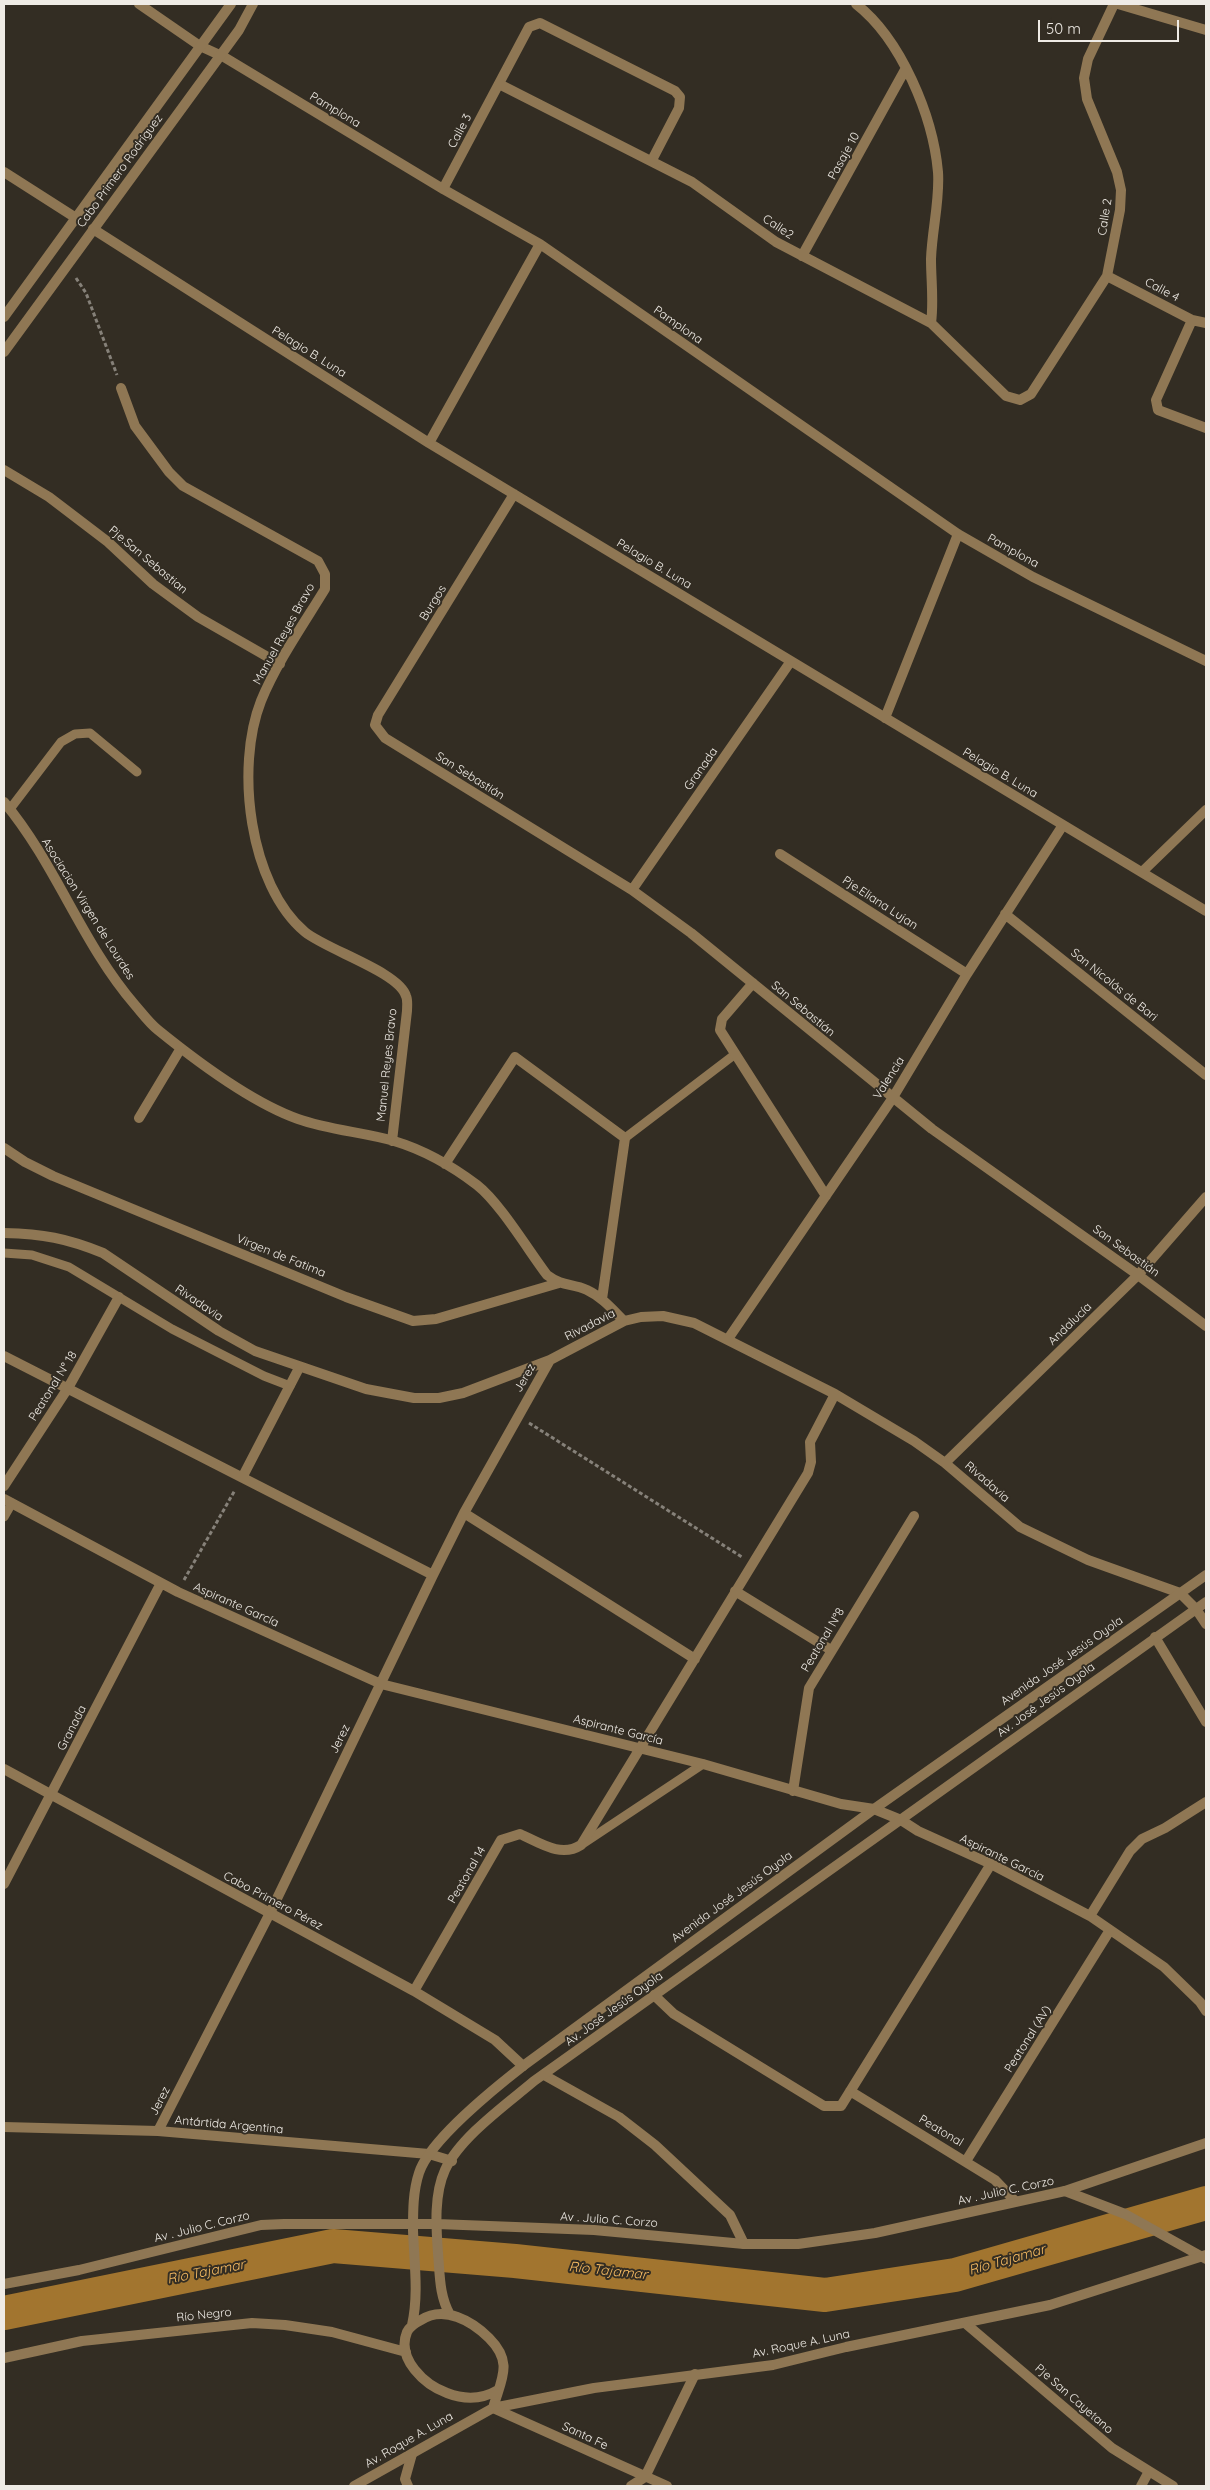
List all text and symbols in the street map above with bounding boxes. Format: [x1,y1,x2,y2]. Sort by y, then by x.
scale bar [1040,10,1181,42]
text: 50 m [1046,19,1081,38]
street label: Pamplona [307,89,363,131]
street label: Calle 3 [445,111,475,151]
street label: Cabo Primero Rodríguez [74,112,166,230]
street label: Pasaje 10 [825,130,863,182]
street label: Calle 2 [1095,197,1115,237]
street label: Calle2 [760,212,796,242]
street label: Calle 4 [1142,275,1182,305]
street label: Pamplona [651,303,705,347]
street label: Pelagio B. Luna [269,323,349,381]
street label: Pje.San Sebastian [106,523,190,597]
street label: Pamplona [985,531,1041,571]
street label: Pelagio B. Luna [614,536,694,592]
street label: Manuel Reyes Bravo [250,581,318,687]
street label: Burgos [417,583,449,623]
street label: Granada [681,745,721,793]
street label: Pelagio B. Luna [960,745,1040,801]
street label: San Sebastián [433,749,507,803]
street label: Asociacion Virgen de Lourdes [38,836,138,982]
street label: Pje.Eliana Lujan [840,873,920,933]
street label: San Nicolás de Bari [1068,946,1160,1024]
street label: San Sebastián [768,978,838,1040]
street label: Manuel Reyes Bravo [374,1008,400,1122]
street label: Valencia [870,1054,908,1102]
street label: San Sebastián [1090,1222,1162,1280]
street label: Virgen de Fatima [234,1231,328,1281]
street label: Rivadavia [172,1282,226,1324]
street label: Andalucía [1045,1300,1095,1348]
street label: Rivadavia [562,1306,618,1344]
street label: Peatonal N° 18 [26,1348,80,1424]
street label: Jerez [511,1361,539,1395]
street label: Rivadavia [962,1459,1012,1505]
street label: Aspirante García [191,1580,281,1630]
street label: Peatonal N°8 [798,1606,848,1674]
street label: Avenida José Jesús Oyola [998,1613,1126,1709]
street label: Av. José Jesús Oyola [994,1660,1098,1740]
street label: Granada [54,1703,90,1753]
street label: Aspirante García [572,1712,664,1748]
street label: Jerez [327,1722,353,1756]
street label: Aspirante García [957,1831,1047,1885]
street label: Peatonal 14 [445,1844,489,1906]
street label: Avenida José Jesús Oyola [669,1848,795,1946]
street label: Cabo Primero Pérez [221,1869,325,1933]
street label: Av. José Jesús Oyola [562,1969,666,2049]
street label: Peatonal (AV) [1002,2003,1054,2075]
street label: Jerez [147,2084,173,2118]
street label: Peatonal [916,2112,966,2150]
street label: Antártida Argentina [174,2113,284,2137]
street label: Av . Julio C. Corzo [957,2174,1055,2208]
street label: Av . Julio C. Corzo [153,2208,251,2246]
street label: Av . Julio C. Corzo [560,2209,658,2231]
water label: Río Tajamar [967,2241,1047,2279]
water label: Río Tajamar [166,2256,246,2288]
water label: Río Tajamar [568,2259,648,2283]
street label: Río Negro [176,2305,232,2325]
street label: Av. Roque A. Luna [751,2327,851,2361]
street label: Pje San Cayetano [1032,2361,1116,2437]
street label: Av. Roque A. Luna [362,2409,456,2471]
street label: Santa Fe [560,2419,610,2453]

